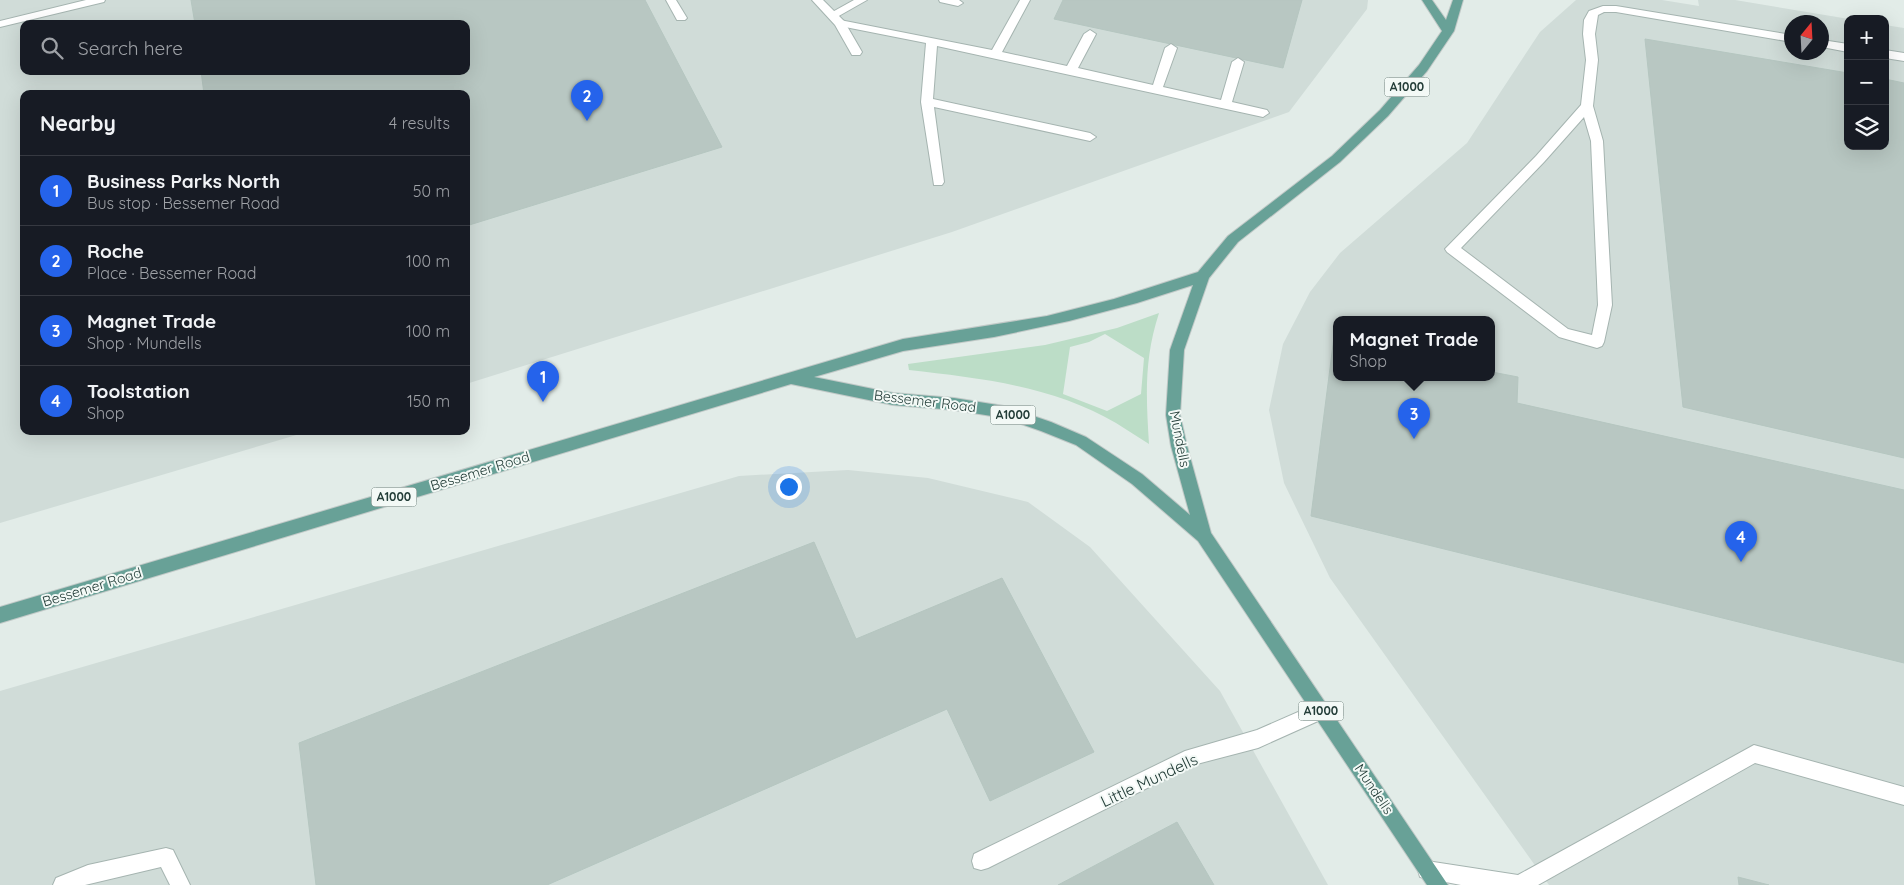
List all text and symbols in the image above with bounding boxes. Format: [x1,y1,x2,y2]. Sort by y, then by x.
north arrow [1784,15,1829,60]
map controls [1844,15,1889,150]
button: + [1844,15,1889,60]
search box [20,20,470,75]
icon: search [38,34,66,62]
text: Search here [78,36,183,60]
button: − [1844,60,1889,105]
road number: A1000 [1384,77,1430,96]
pin: 2 [571,80,603,121]
button: layers [1844,105,1889,150]
text: Nearby [40,110,116,136]
text: 4 results [389,113,450,133]
text: Business Parks North [87,169,280,193]
text: 1 [53,181,59,201]
text: 50 m [413,181,450,201]
text: Bus stop · Bessemer Road [87,193,280,213]
text: Roche [87,239,144,263]
text: 2 [51,251,61,271]
text: 100 m [406,251,450,271]
text: Place · Bessemer Road [87,263,256,283]
text: Magnet Trade [87,309,216,333]
popup [1333,316,1495,381]
text: 3 [52,321,60,341]
text: 100 m [406,321,450,341]
text: Magnet Trade [1349,327,1479,351]
text: Shop · Mundells [87,333,201,353]
text: Shop [1349,351,1387,371]
pin: 1 [527,361,559,402]
text: Toolstation [87,379,190,403]
street label: Bessemer Road [873,386,977,416]
text: 4 [51,391,61,411]
text: 150 m [407,391,450,411]
pin: 3 [1398,398,1430,439]
text: Shop [87,403,124,423]
road number: A1000 [990,406,1036,424]
street label: Mundells [1166,409,1194,469]
street label: Bessemer Road [428,447,532,495]
your location [776,474,802,500]
road number: A1000 [372,488,416,507]
pin: 4 [1725,521,1757,562]
street label: Bessemer Road [40,563,144,611]
road number: A1000 [1298,701,1344,720]
street label: Little Mundells [1097,749,1201,811]
street label: Mundells [1351,760,1397,818]

